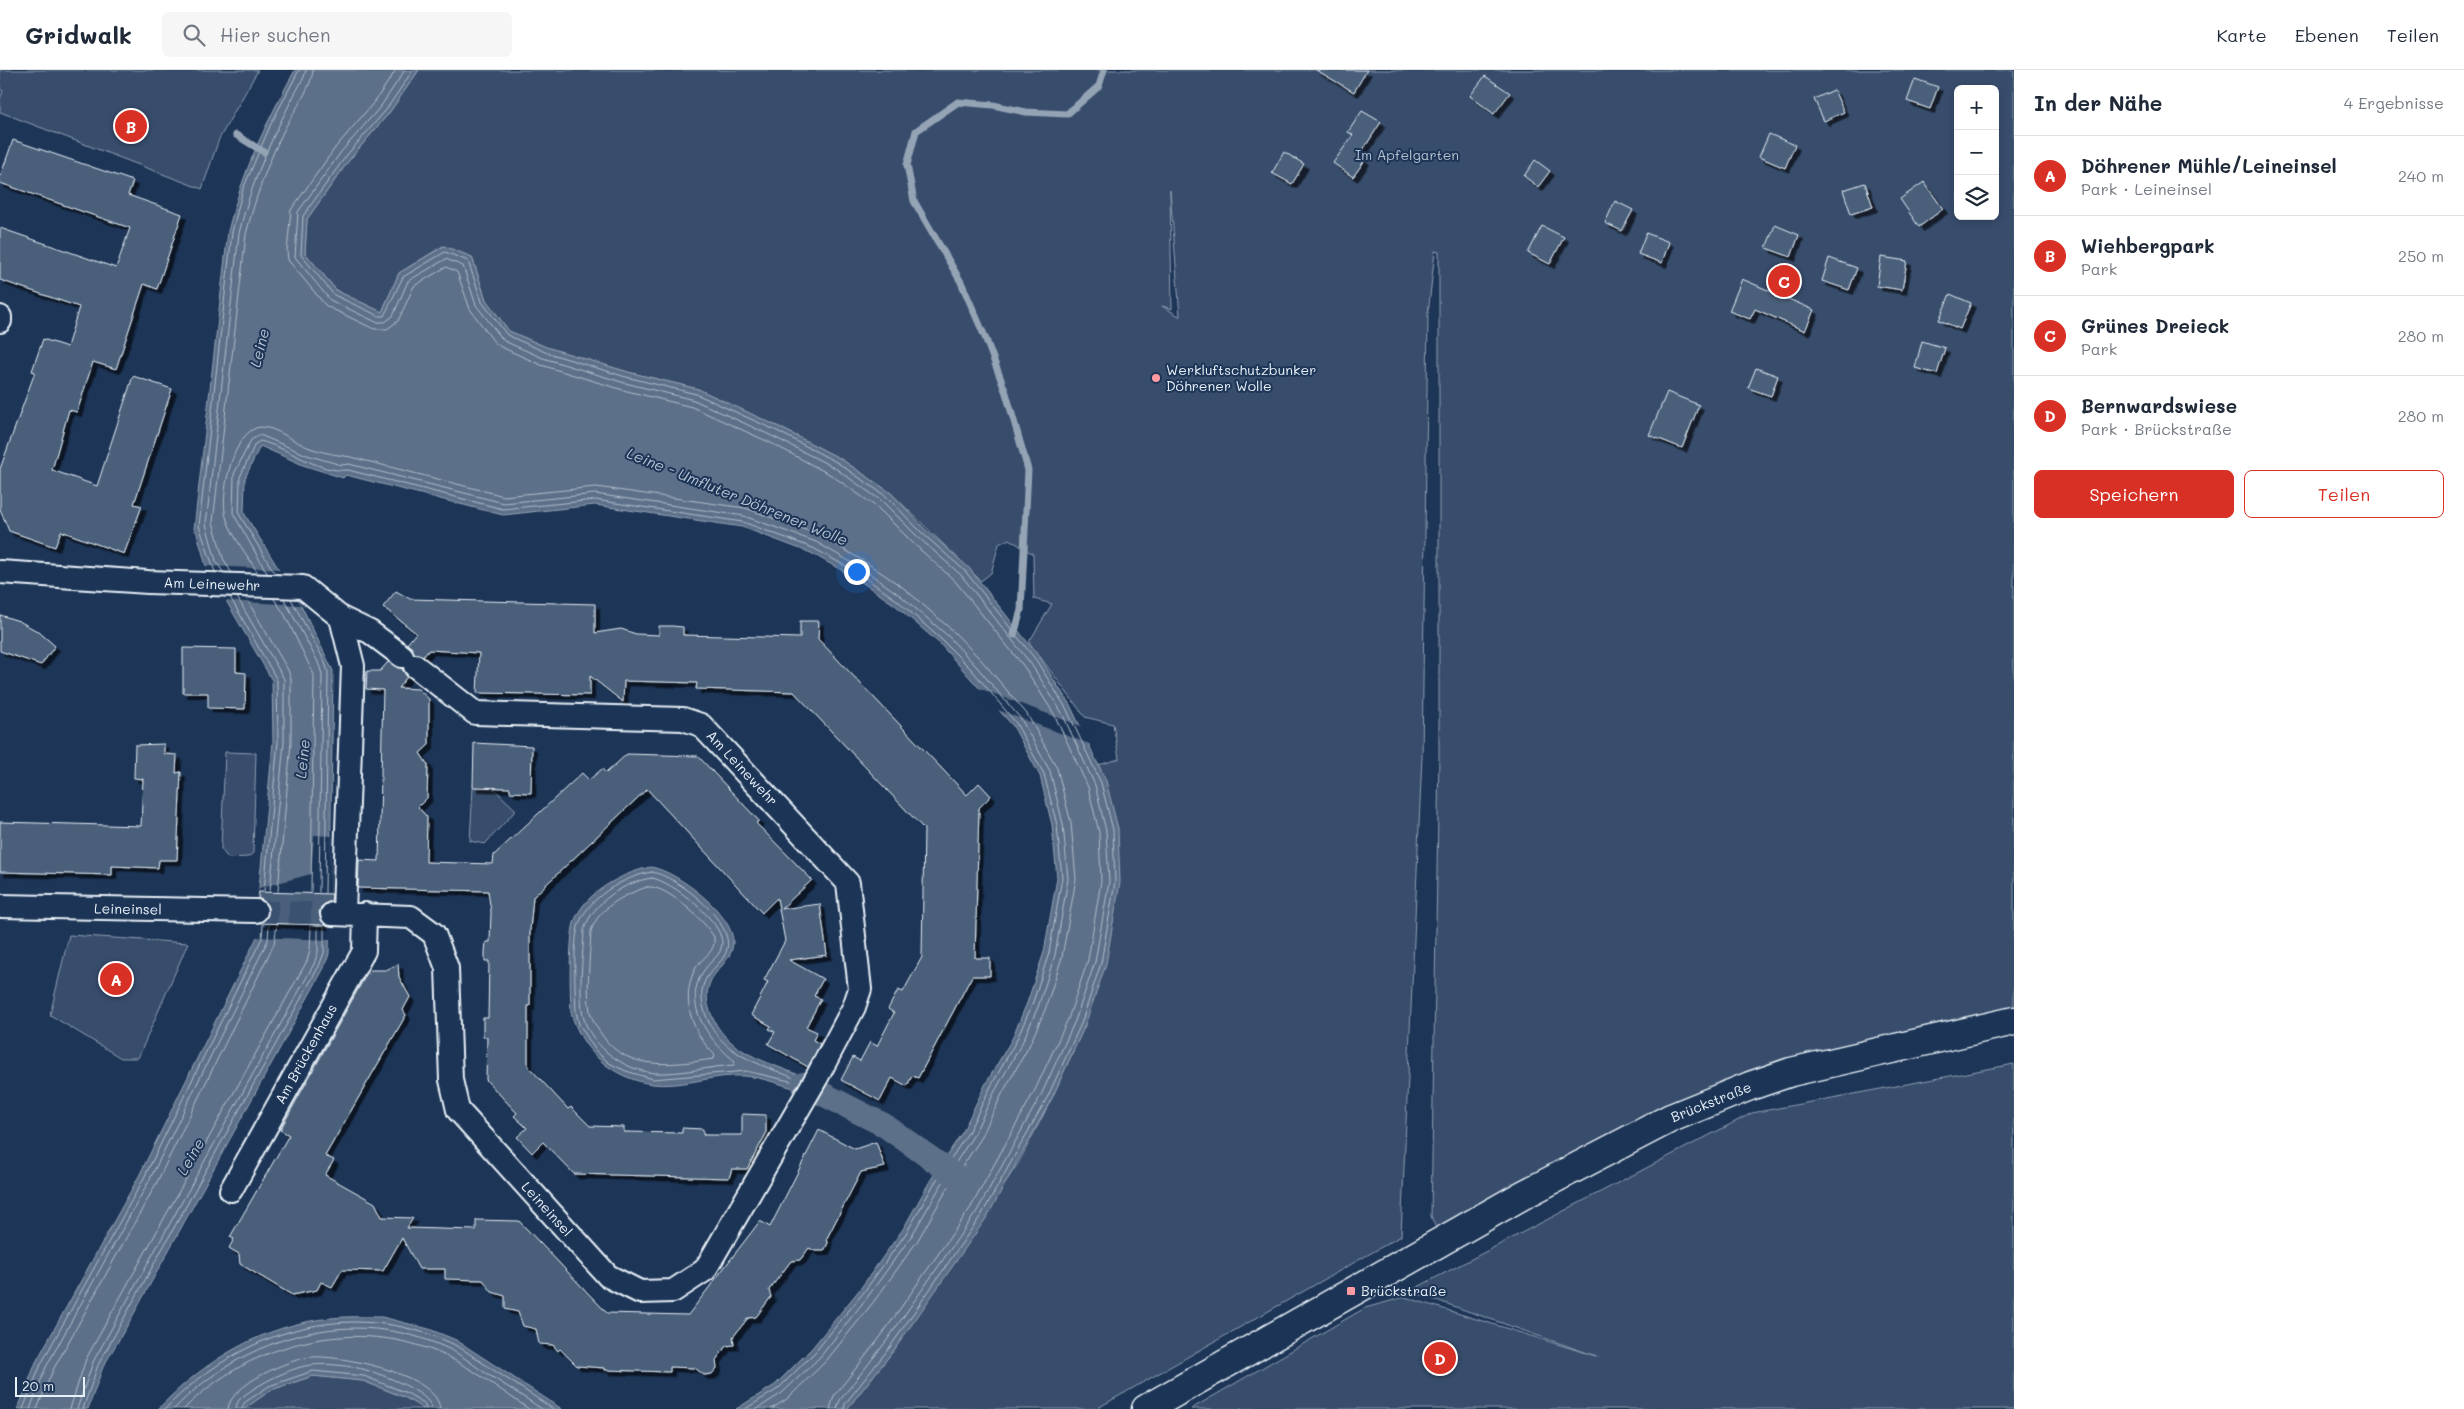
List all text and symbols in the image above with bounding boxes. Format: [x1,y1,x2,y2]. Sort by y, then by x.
search box [162,12,512,57]
text: Gridwalk [25,19,132,50]
icon: search [180,21,208,49]
text: Hier suchen [220,22,330,47]
text: Karte [2216,23,2267,47]
text: Ebenen [2295,23,2359,47]
text: Teilen [2387,23,2439,47]
map controls [1954,85,1999,220]
button: + [1954,85,1999,130]
text: In der Nähe [2034,89,2162,116]
text: 4 Ergebnisse [2344,92,2444,113]
pin: B [115,107,147,145]
button: − [1954,130,1999,175]
park label: Im Apfelgarten [1355,145,1459,164]
text: Döhrener Mühle/Leineinsel [2081,153,2337,178]
text: A [2044,165,2056,186]
text: 240 m [2398,165,2444,186]
button: layers [1954,175,1999,220]
text: Park · Leineinsel [2081,178,2212,199]
text: Wiehbergpark [2081,233,2214,258]
text: B [2045,245,2055,266]
text: 250 m [2398,245,2444,266]
text: Park [2081,258,2117,279]
pin: C [1768,262,1800,300]
text: Grünes Dreieck [2081,313,2229,338]
text: C [2044,325,2056,346]
text: 280 m [2398,325,2444,346]
water label: Leine [245,326,273,369]
text: Park [2081,338,2117,359]
place label: Werkluftschutzbunker Döhrener Wolle [1166,360,1316,395]
marker: Werkluftschutzbunker Döhrener Wolle [1150,372,1162,384]
text: Bernwardswiese [2081,393,2237,418]
text: D [2044,405,2056,426]
text: 280 m [2398,405,2444,426]
text: Park · Brückstraße [2081,418,2232,439]
water label: Leine - Umfluter Döhrener Wolle [624,442,851,550]
button: Speichern [2034,470,2234,518]
button: Teilen [2244,470,2444,518]
your location [844,559,870,585]
street label: Am Leinewehr [163,572,261,595]
street label: Am Leinewehr [703,726,782,809]
water label: Leine [290,738,314,780]
street label: Leineinsel [94,898,162,919]
pin: A [100,960,132,998]
street label: Am Brückenhaus [270,1000,341,1107]
street label: Brückstraße [1668,1077,1754,1126]
water label: Leine [172,1134,209,1179]
street label: Leineinsel [518,1177,577,1240]
place label: Brückstraße [1361,1281,1446,1300]
marker: Brückstraße [1345,1285,1357,1297]
pin: D [1424,1339,1456,1377]
scale bar [15,1374,85,1397]
text: 20 m [22,1376,54,1395]

